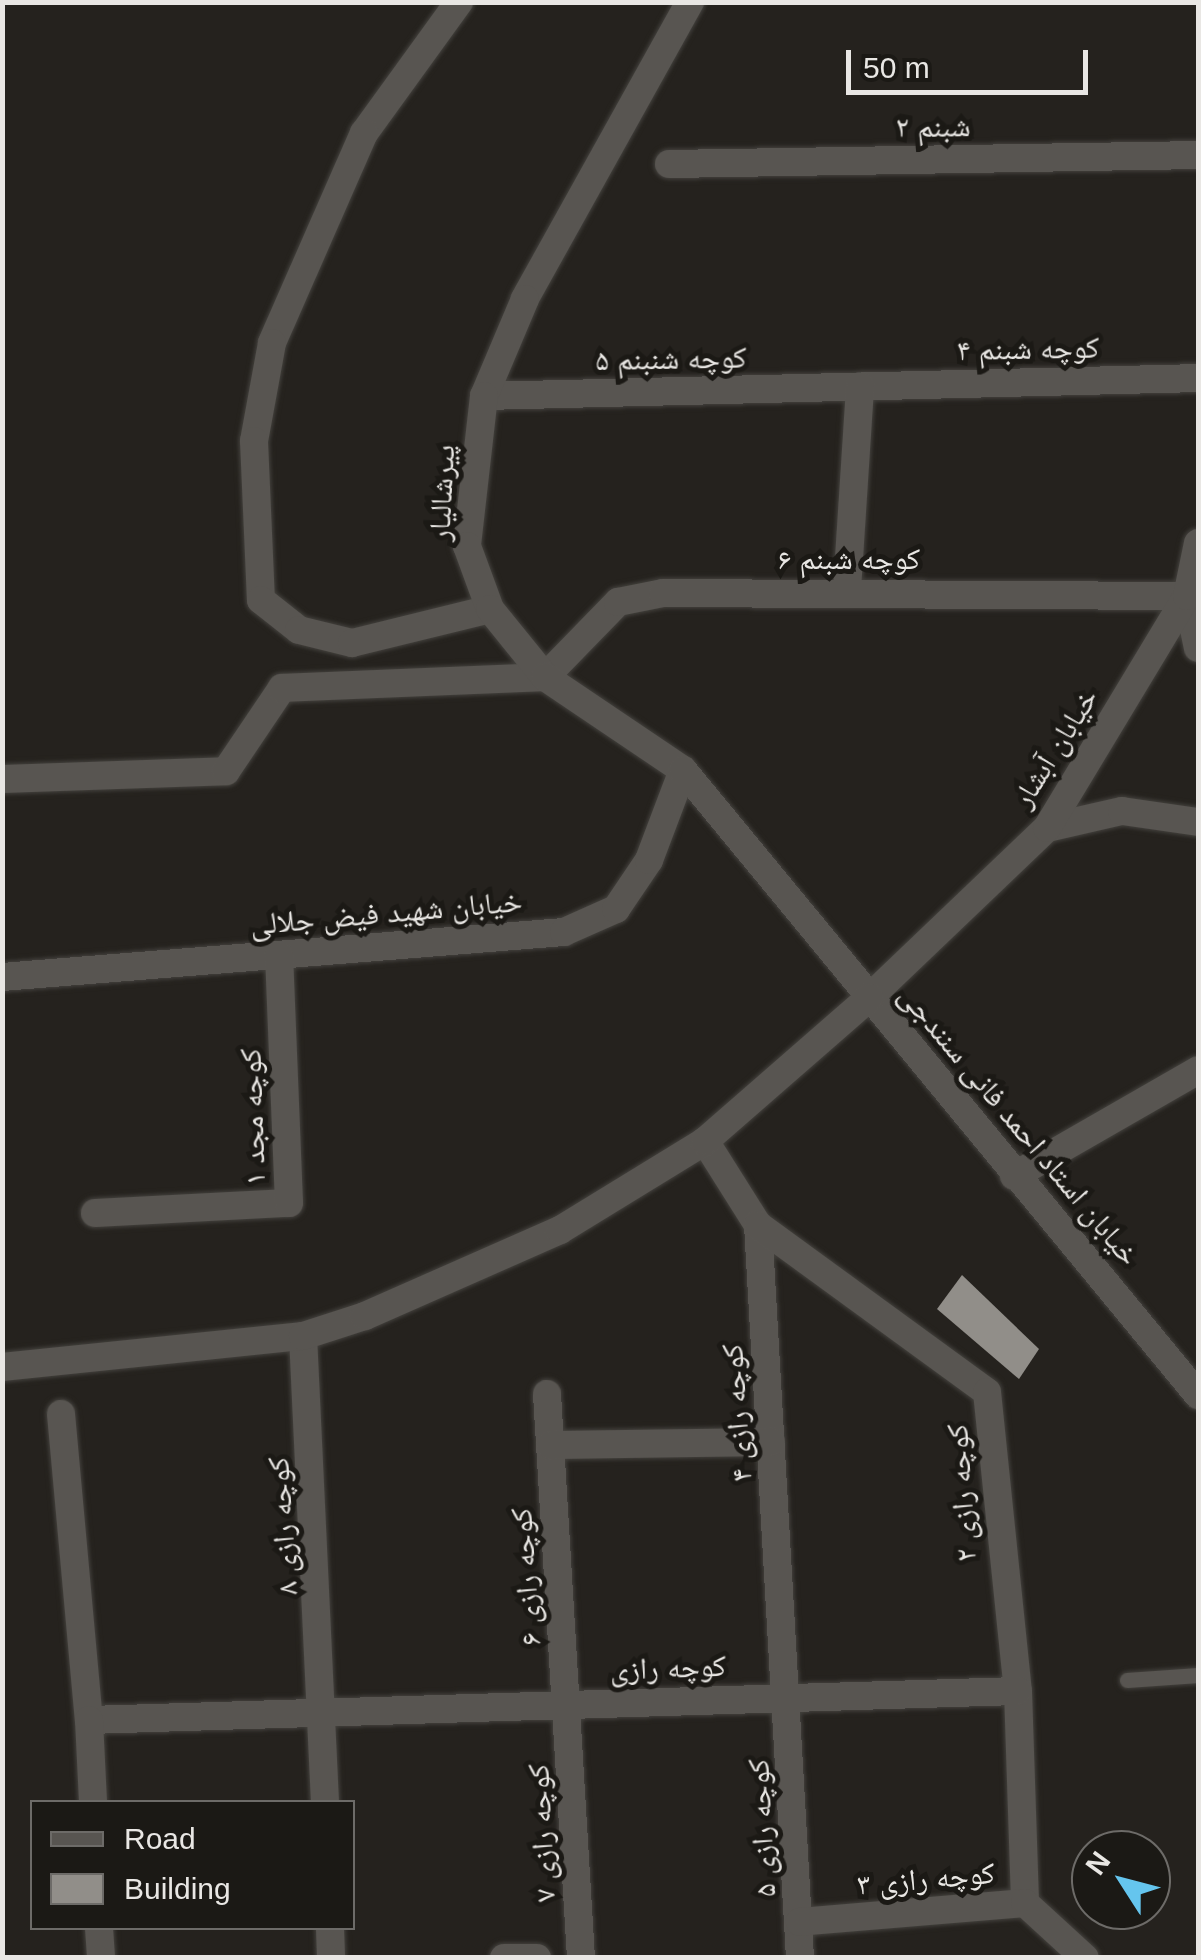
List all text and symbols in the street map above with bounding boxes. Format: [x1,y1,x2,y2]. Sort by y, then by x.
scale bar [851,30,1094,92]
text: 50 m [863,51,930,84]
street label: شبنم ۲ [895,108,971,146]
street label: کوچه شبنم ۴ [957,330,1099,368]
street label: کوچه شنبنم ۵ [595,340,747,378]
street label: پیرشالیار [421,444,463,542]
street label: کوچه شبنم ۶ [778,541,920,577]
street label: خیابان آبشار [1004,682,1106,814]
street label: خیابان شهید فیض جلالی [249,883,523,943]
street label: خیابان استاد احمد فانی سنندجی [891,977,1147,1273]
street label: کوچه مجد ۱ [233,1048,273,1186]
street label: کوچه رازی ۴ [714,1343,760,1483]
street label: کوچه رازی ۲ [939,1423,985,1563]
street label: کوچه رازی ۸ [260,1456,306,1596]
street label: کوچه رازی ۶ [503,1507,549,1647]
street label: کوچه رازی [609,1648,727,1688]
street label: کوچه رازی ۵ [740,1758,784,1898]
street label: کوچه رازی ۷ [520,1763,564,1903]
legend [30,1800,355,1930]
text: Road [124,1822,196,1855]
north arrow [1071,1830,1171,1930]
text: N [1079,1846,1116,1881]
street label: کوچه رازی ۳ [856,1855,996,1903]
text: Building [124,1872,231,1905]

